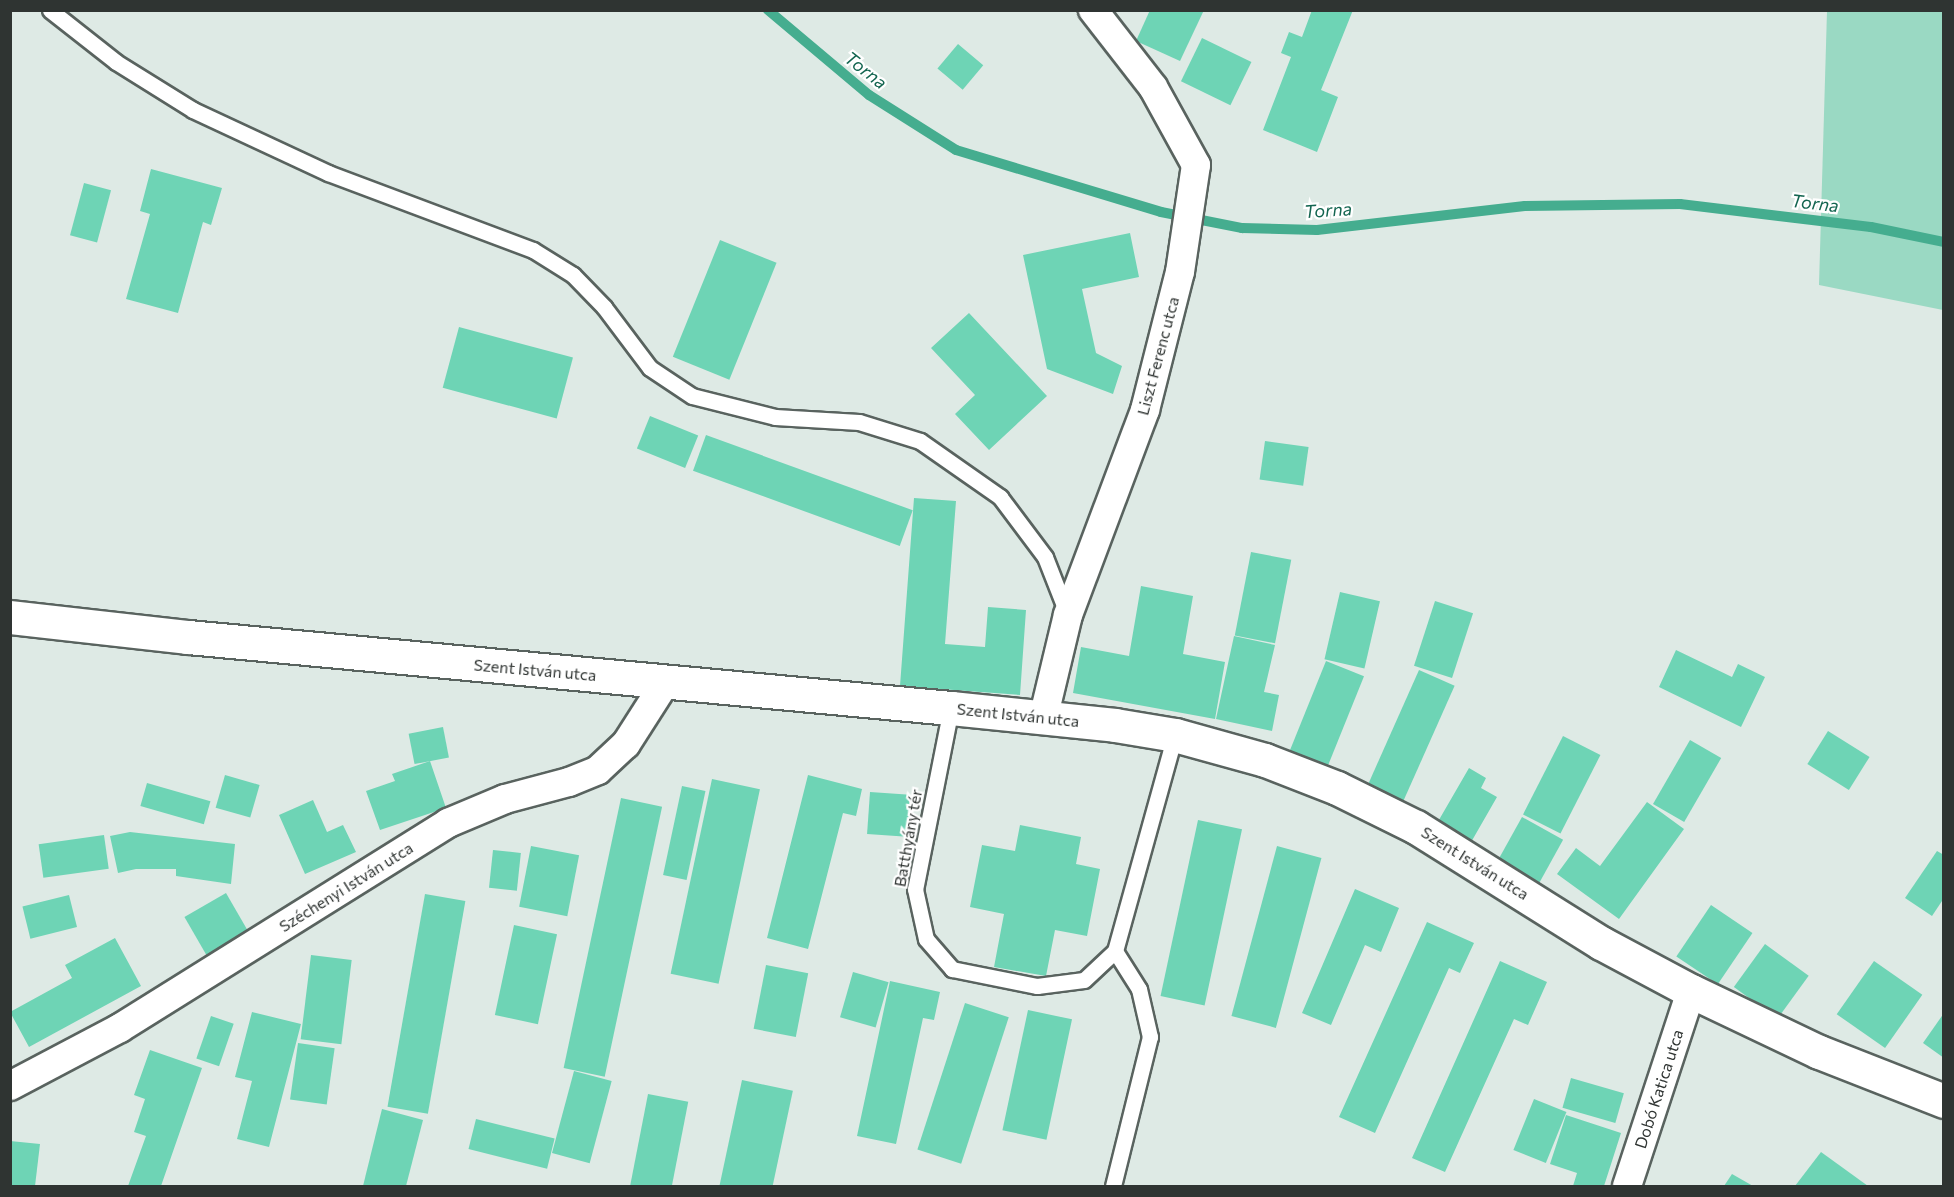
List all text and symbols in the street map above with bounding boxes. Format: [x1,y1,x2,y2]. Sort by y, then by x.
water label: Torna [841,47,891,93]
water label: Torna [1790,189,1840,217]
water label: Torna [1303,198,1353,222]
street label: Liszt Ferenc utca [1133,295,1183,417]
street label: Szent István utca [473,655,597,685]
street label: Szent István utca [956,699,1080,731]
street label: Batthyány tér [890,788,926,888]
street label: Szent István utca [1418,822,1532,904]
street label: Széchenyi István utca [276,838,416,936]
street label: Dobó Katica utca [1631,1027,1687,1151]

